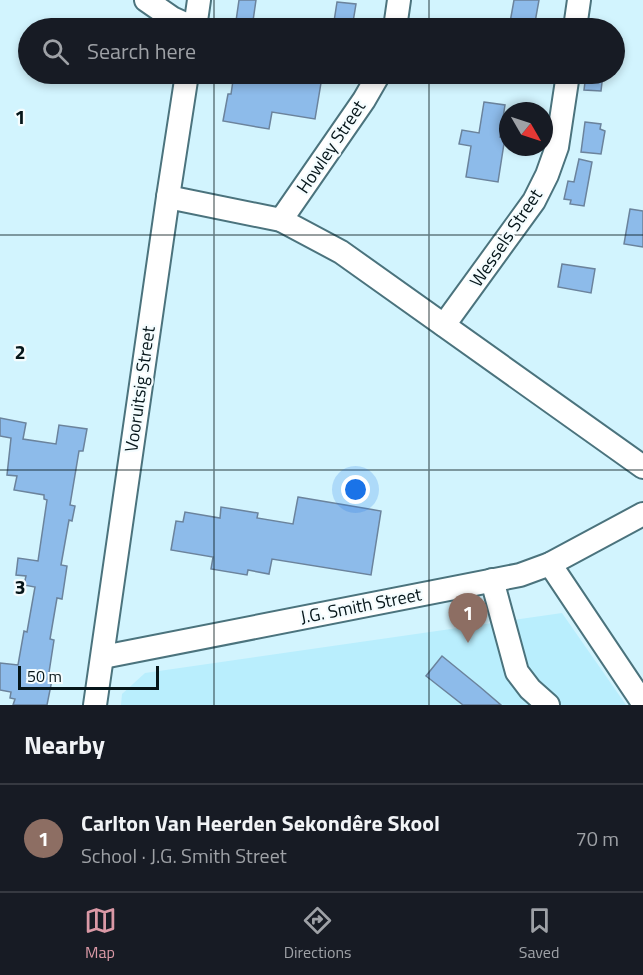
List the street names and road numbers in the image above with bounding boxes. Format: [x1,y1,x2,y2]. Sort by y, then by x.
street label: Howley Street [289,94,372,199]
street label: Wessels Street [463,183,549,292]
street label: Vooruitsig Street [117,324,162,454]
street label: J.G. Smith Street [298,580,424,630]

